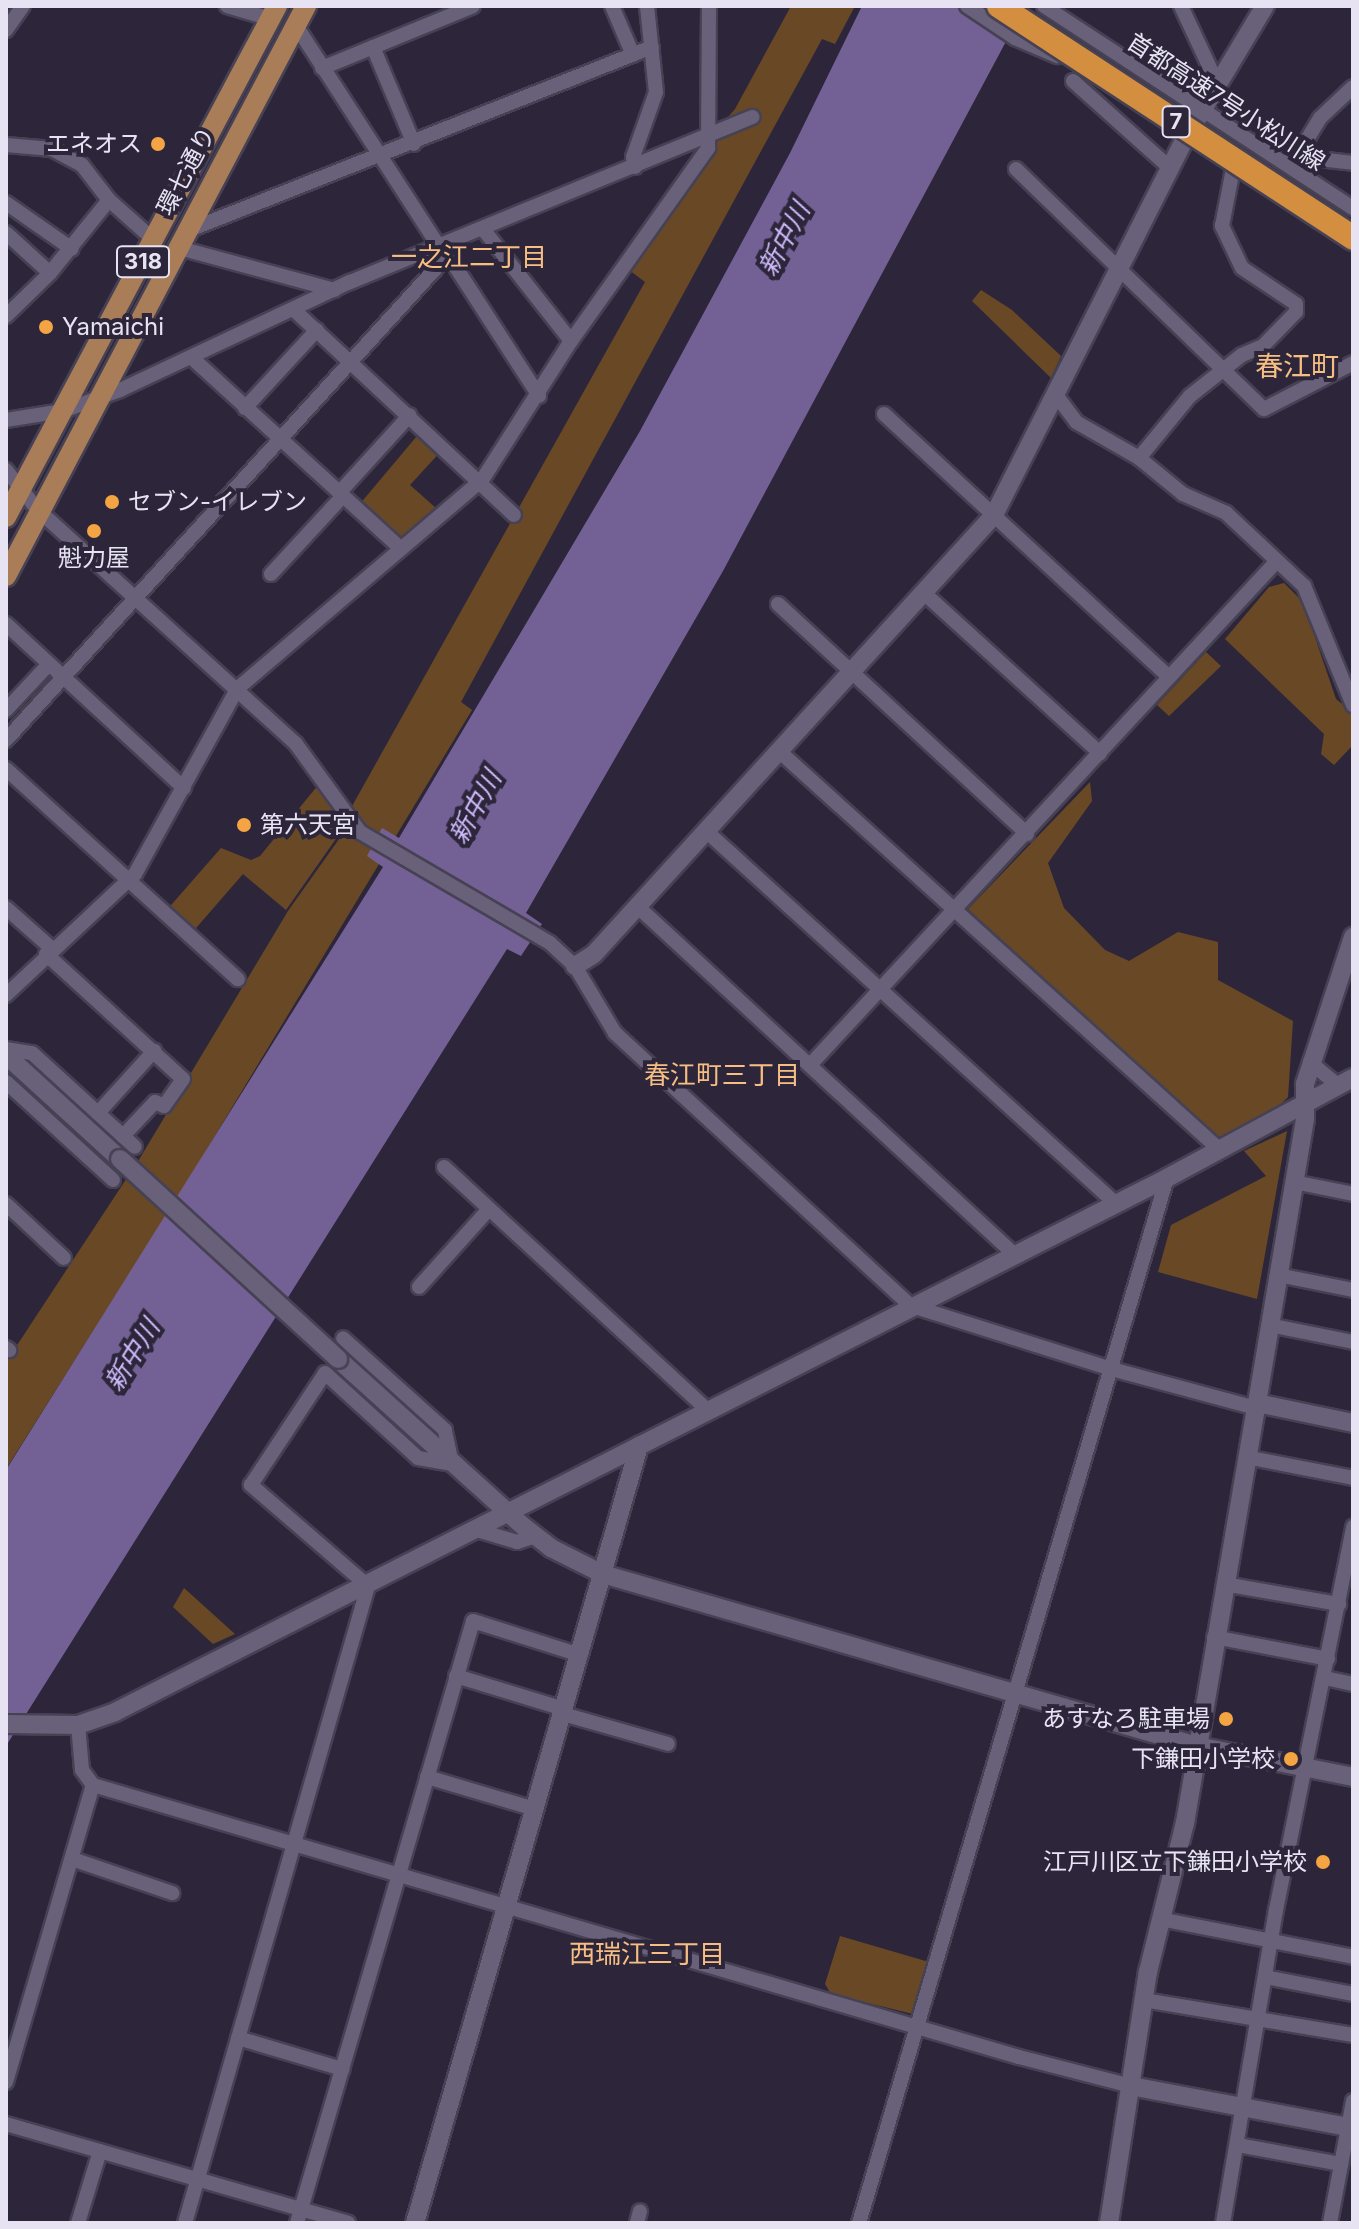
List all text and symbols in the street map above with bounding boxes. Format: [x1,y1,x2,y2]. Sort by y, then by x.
street label: 首都高速7号小松川線 [1122,27,1330,177]
road number: 7 [1160,104,1192,140]
street label: 環七通り [151,122,221,220]
place label: エネオス [46,130,142,158]
marker: エネオス [149,135,167,153]
water label: 新中川 [752,197,816,281]
district label: 一之江二丁目 [391,241,547,273]
road number: 318 [115,244,171,280]
place label: Yamaichi [62,313,164,341]
marker: Yamaichi [37,318,55,336]
district label: 春江町 [1255,349,1339,383]
place label: セブン-イレブン [128,488,307,516]
marker: セブン-イレブン [103,493,121,511]
marker: 魁力屋 [85,522,103,540]
place label: 魁力屋 [58,544,130,572]
water label: 新中川 [442,765,508,849]
place label: 第六天宮 [260,811,356,839]
marker: 第六天宮 [235,816,253,834]
district label: 春江町三丁目 [644,1059,800,1091]
water label: 新中川 [98,1314,166,1396]
place label: あすなろ駐車場 [1042,1705,1210,1733]
marker: あすなろ駐車場 [1217,1710,1235,1728]
place label: 下鎌田小学校 [1131,1745,1275,1773]
marker: 下鎌田小学校 [1282,1750,1300,1768]
place label: 江戸川区立下鎌田小学校 [1043,1848,1307,1876]
marker: 江戸川区立下鎌田小学校 [1314,1853,1332,1871]
district label: 西瑞江三丁目 [569,1938,725,1970]

